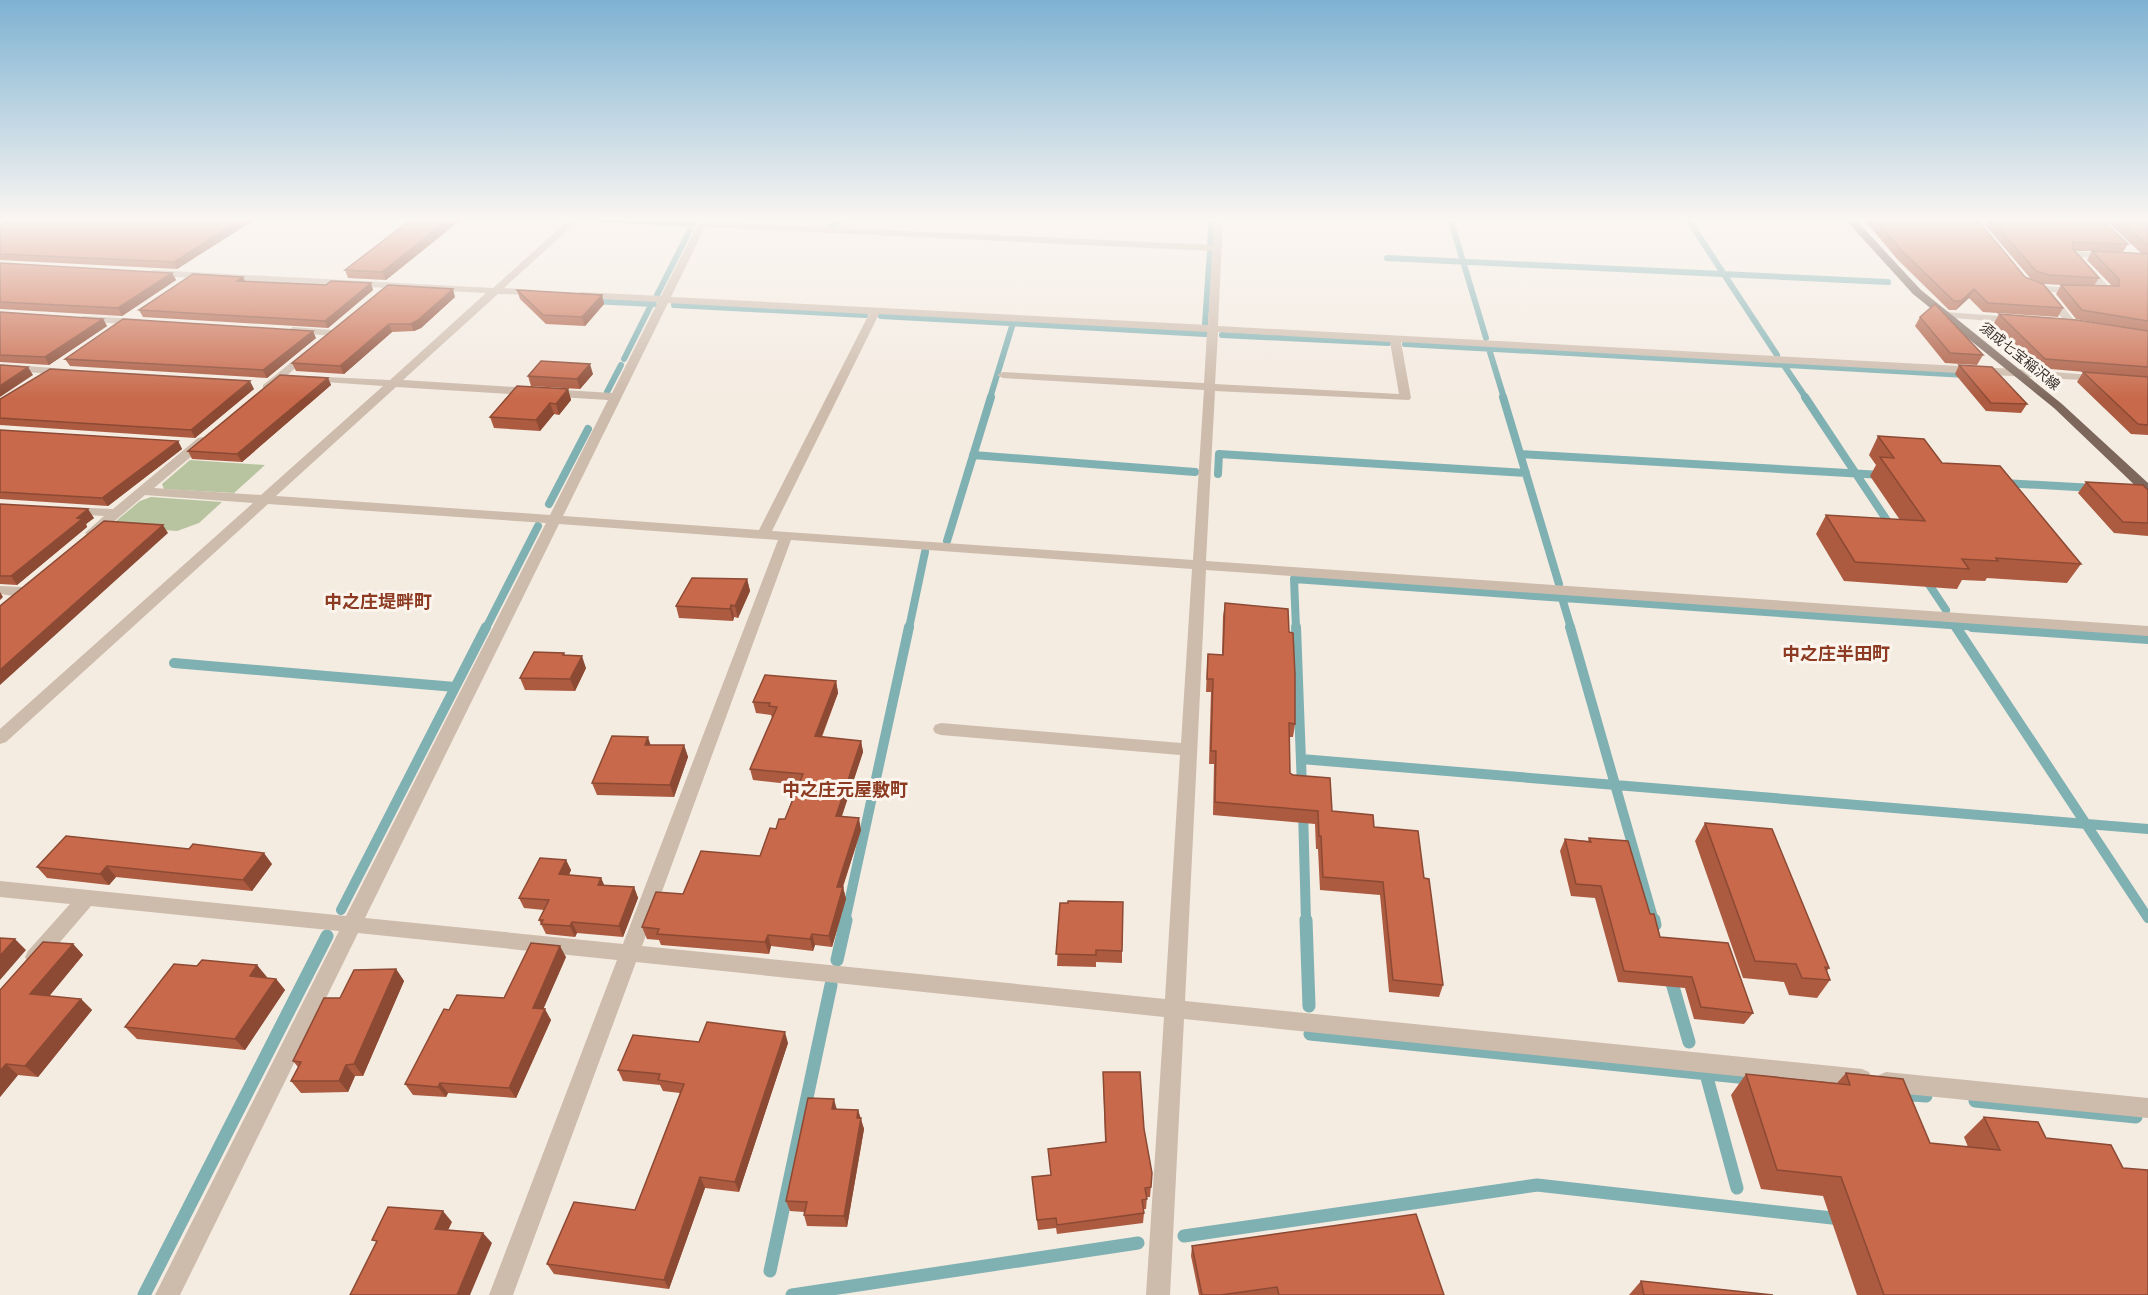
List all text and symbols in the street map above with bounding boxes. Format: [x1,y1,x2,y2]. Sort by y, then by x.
street label: 須成七宝稲沢線 [1976,318,2064,394]
district label: 中之庄堤畔町 [324,590,432,613]
district label: 中之庄半田町 [1782,642,1890,665]
district label: 中之庄元屋敷町 [782,778,908,801]

